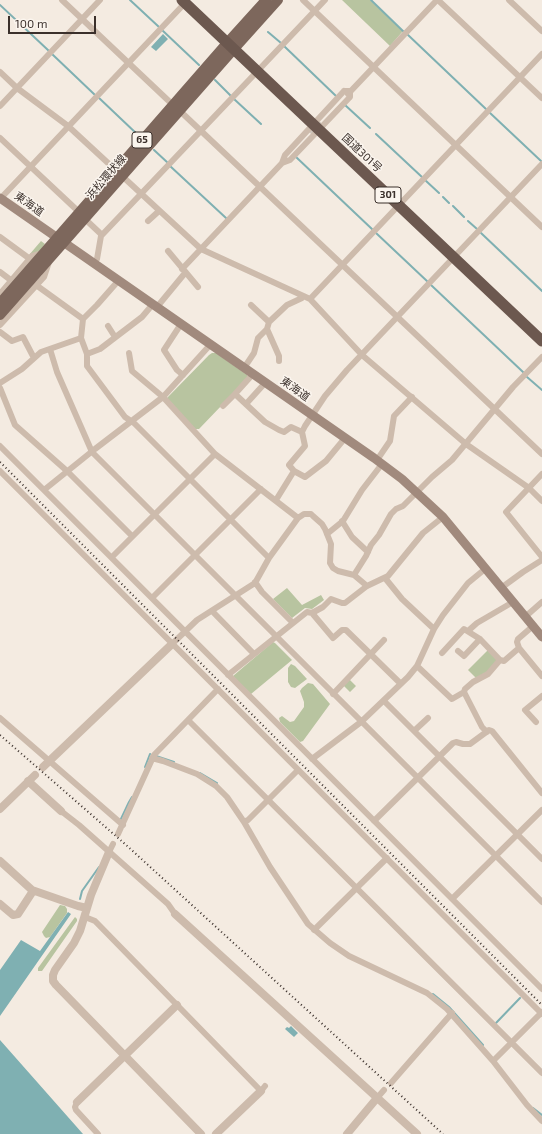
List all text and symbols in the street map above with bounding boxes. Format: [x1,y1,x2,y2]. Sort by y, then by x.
scale bar [10,8,98,34]
text: 100 m [15,16,47,30]
street label: 国道301号 [339,131,385,175]
road number: 65 [132,132,152,148]
street label: 浜松環状線 [83,152,129,202]
road number: 301 [375,187,401,203]
street label: 東海道 [12,189,46,219]
street label: 東海道 [278,374,312,404]

